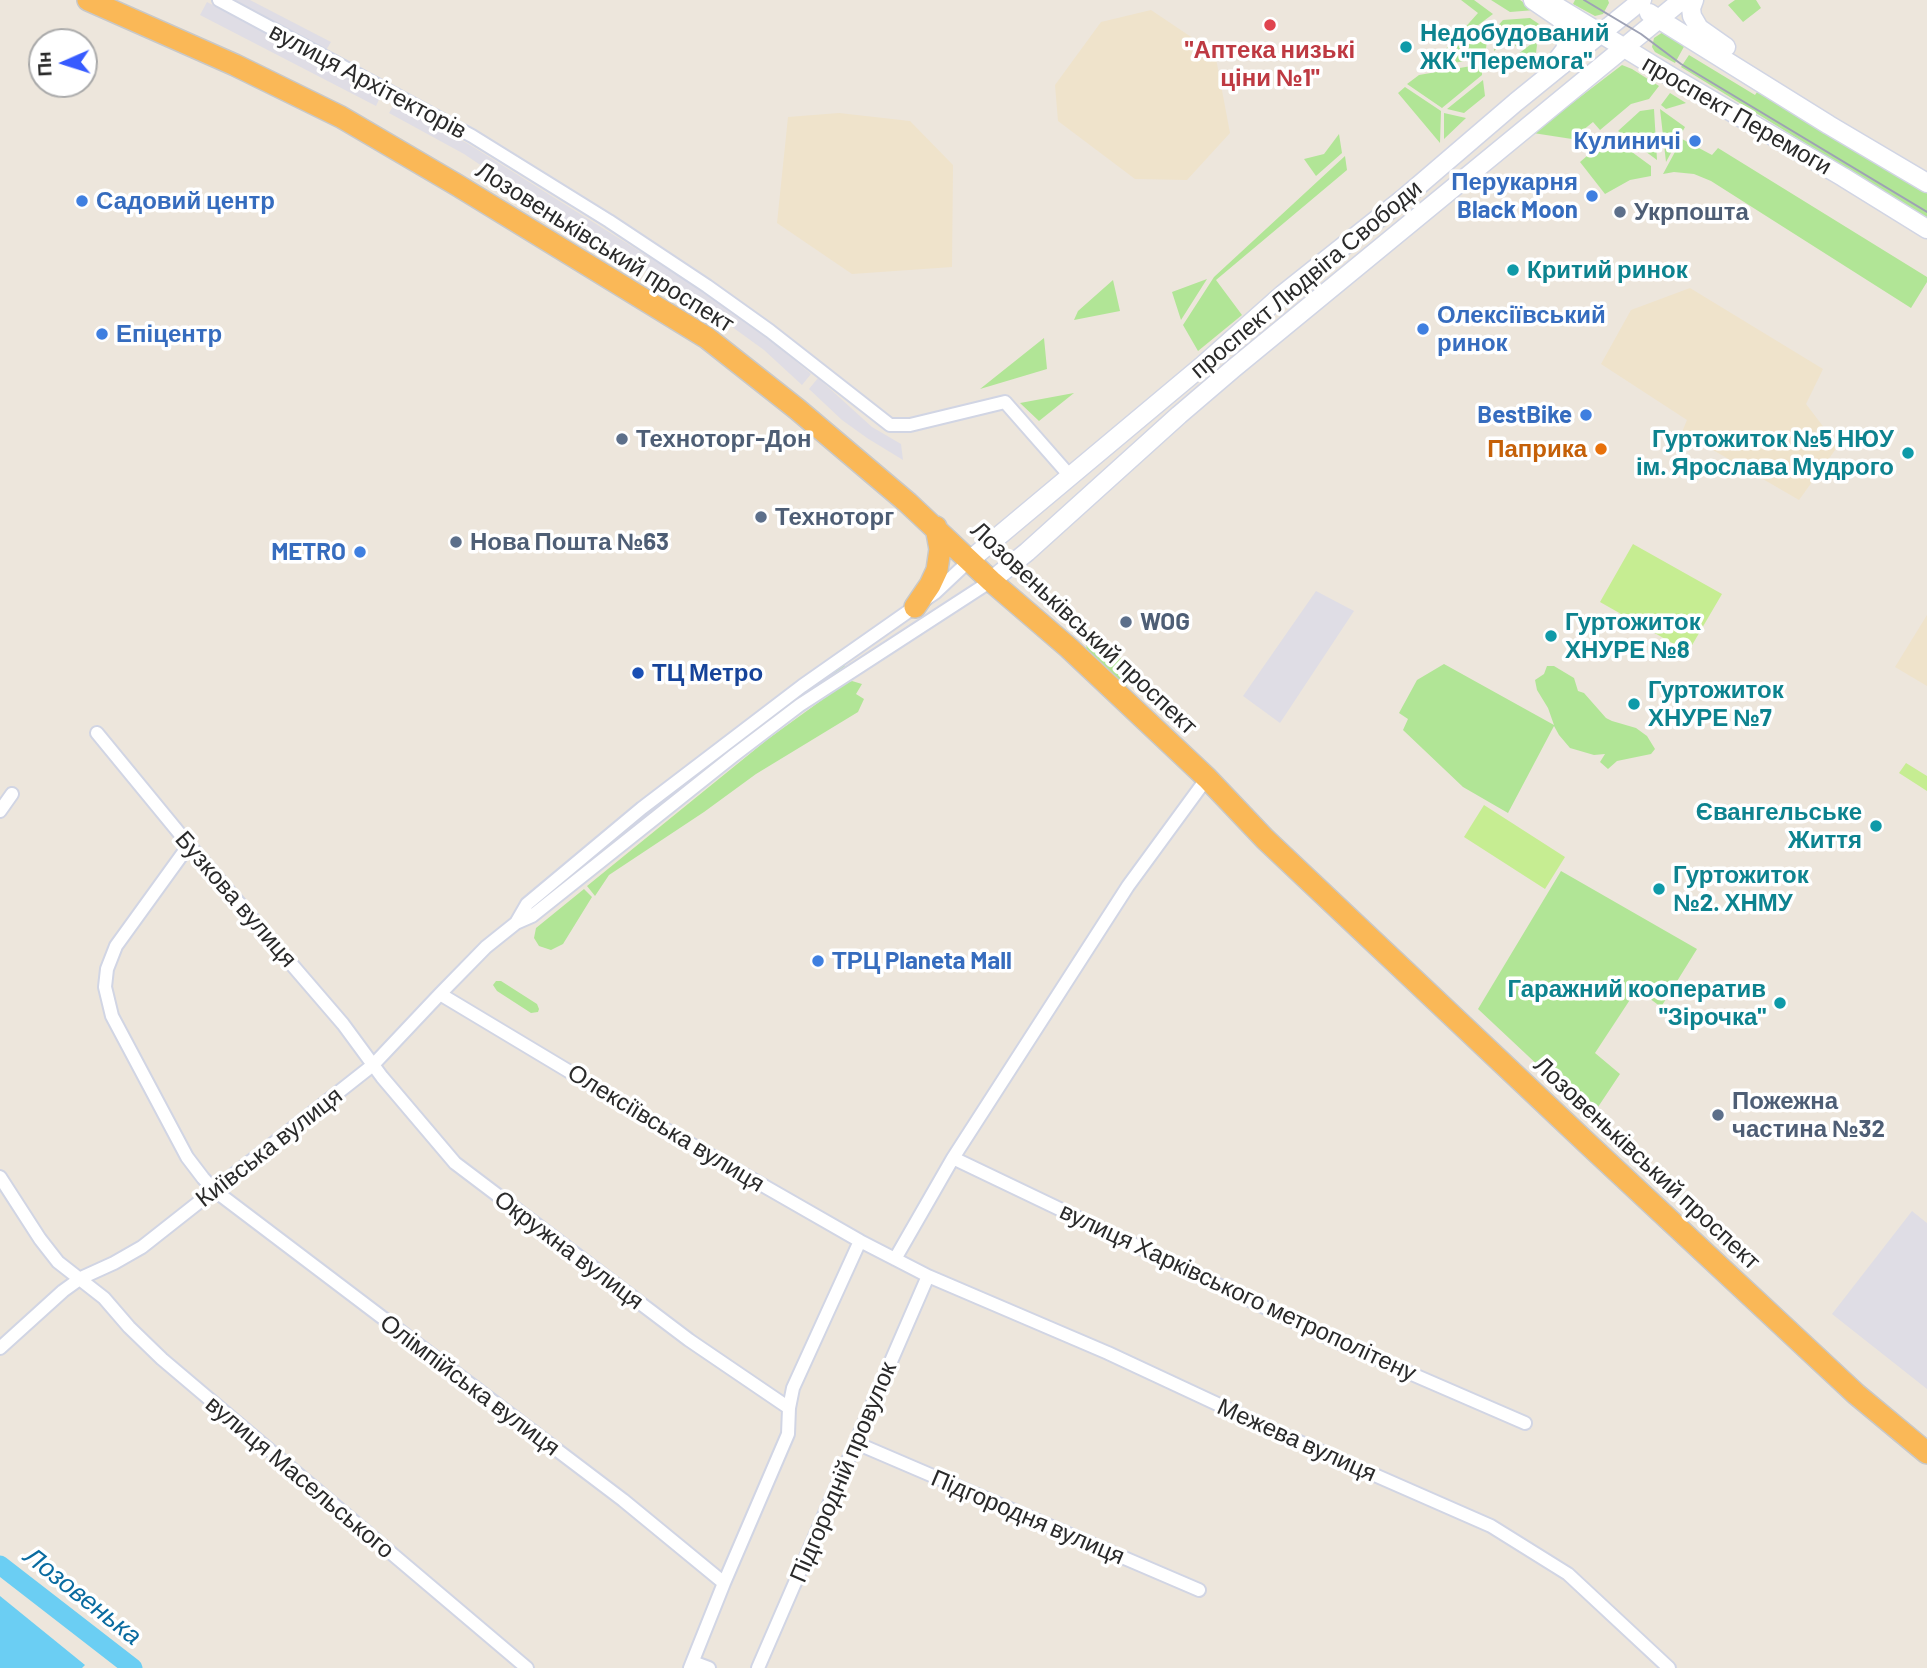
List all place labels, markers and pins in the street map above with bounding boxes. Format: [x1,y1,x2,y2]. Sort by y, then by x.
marker: "Аптека низькі ціни №1" [1262,17,1278,33]
place label: Недобудований ЖК "Перемога" [1420,19,1610,75]
place label: "Аптека низькі ціни №1" [1185,36,1355,92]
marker: Недобудований ЖК "Перемога" [1398,39,1414,55]
place label: Кулиничі [1573,127,1681,155]
marker: Кулиничі [1687,133,1703,149]
place label: Перукарня Black Moon [1451,168,1578,224]
place label: Садовий центр [96,187,275,215]
marker: Перукарня Black Moon [1584,188,1600,204]
marker: Садовий центр [74,193,90,209]
place label: Укрпошта [1634,198,1749,226]
marker: Укрпошта [1612,204,1628,220]
place label: Критий ринок [1527,256,1688,284]
marker: Критий ринок [1505,262,1521,278]
place label: Олексіївський ринок [1437,301,1606,357]
place label: Епіцентр [116,320,222,348]
marker: Олексіївський ринок [1415,321,1431,337]
marker: Епіцентр [94,326,110,342]
place label: BestBike [1477,401,1572,429]
marker: BestBike [1578,407,1594,423]
place label: Техноторг-Дон [636,425,812,453]
place label: Гуртожиток №5 НЮУ ім. Ярослава Мудрого [1636,425,1894,481]
marker: Техноторг-Дон [614,431,630,447]
place label: Паприка [1487,435,1587,463]
marker: Паприка [1593,441,1609,457]
marker: Гуртожиток №5 НЮУ ім. Ярослава Мудрого [1900,445,1916,461]
place label: Техноторг [775,503,894,531]
marker: Техноторг [753,509,769,525]
place label: Нова Пошта №63 [470,528,669,556]
marker: Нова Пошта №63 [448,534,464,550]
place label: METRO [271,538,346,566]
marker: METRO [352,544,368,560]
place label: WOG [1140,608,1190,636]
place label: Гуртожиток ХНУРЕ №8 [1565,608,1701,664]
marker: WOG [1118,614,1134,630]
marker: Гуртожиток ХНУРЕ №8 [1543,628,1559,644]
place label: ТЦ Метро [652,659,763,687]
marker: ТЦ Метро [630,665,646,681]
place label: Гуртожиток ХНУРЕ №7 [1648,676,1784,732]
marker: Гуртожиток ХНУРЕ №7 [1626,696,1642,712]
place label: Євангельське Життя [1696,798,1862,854]
marker: Євангельське Життя [1868,818,1884,834]
place label: Гуртожиток №2. ХНМУ [1673,861,1809,917]
marker: Гуртожиток №2. ХНМУ [1651,881,1667,897]
place label: ТРЦ Planeta Mall [832,947,1012,975]
marker: ТРЦ Planeta Mall [810,953,826,969]
place label: Гаражний кооператив "Зірочка" [1507,975,1766,1031]
marker: Гаражний кооператив "Зірочка" [1772,995,1788,1011]
place label: Пожежна частина №32 [1732,1087,1885,1143]
marker: Пожежна частина №32 [1710,1107,1726,1123]

